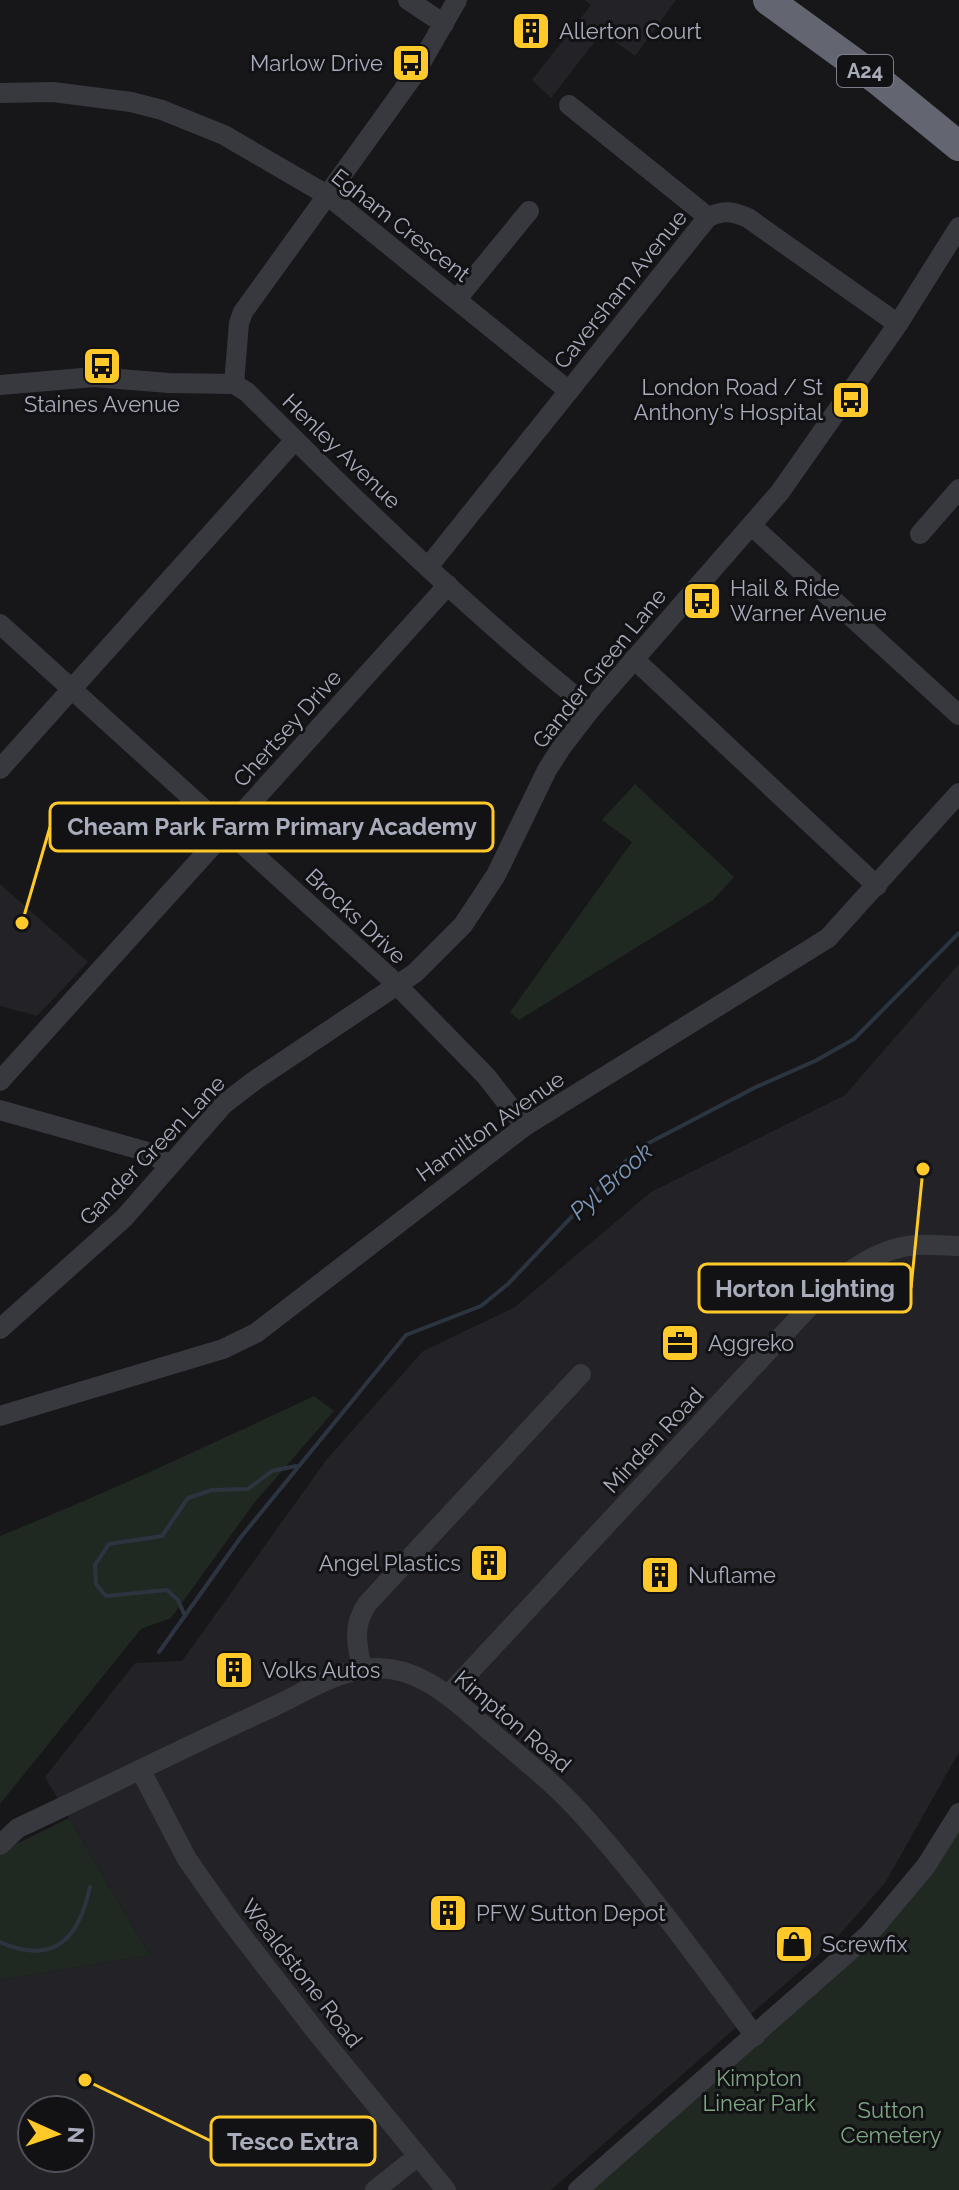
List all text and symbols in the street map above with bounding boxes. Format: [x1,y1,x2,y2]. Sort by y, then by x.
building icon: Allerton Court [510,10,552,52]
place label: Allerton Court [559,18,702,44]
bus stop icon: Marlow Drive [390,42,432,84]
place label: Marlow Drive [250,50,383,76]
road number: A24 [837,55,893,87]
street label: Egham Crescent [327,163,476,287]
street label: Caversham Avenue [548,204,692,374]
bus stop icon: Staines Avenue [81,345,123,387]
place label: London Road / St Anthony's Hospital [634,374,824,425]
bus stop icon: London Road / St Anthony's Hospital [830,379,872,421]
street label: Henley Avenue [278,388,406,514]
place label: Staines Avenue [24,391,180,417]
place label: Hail & Ride Warner Avenue [730,575,887,626]
bus stop icon: Hail & Ride Warner Avenue [681,580,723,622]
street label: Gander Green Lane [527,583,671,753]
street label: Chertsey Drive [228,664,346,792]
callout: Cheam Park Farm Primary Academy [50,803,493,851]
text: Cheam Park Farm Primary Academy [67,812,477,841]
street label: Brocks Drive [300,863,412,969]
street label: Hamilton Avenue [411,1065,569,1187]
street label: Gander Green Lane [74,1070,230,1230]
water label: Pyl Brook [564,1136,658,1226]
callout: Horton Lighting [699,1264,911,1312]
text: Horton Lighting [715,1274,895,1303]
office icon: Aggreko [659,1322,701,1364]
place label: Aggreko [708,1330,794,1356]
street label: Minden Road [598,1382,708,1498]
building icon: Angel Plastics [468,1542,510,1584]
place label: Angel Plastics [319,1550,461,1576]
building icon: Nuflame [639,1554,681,1596]
place label: Nuflame [688,1562,776,1588]
building icon: Volks Autos [213,1649,255,1691]
place label: Volks Autos [262,1657,380,1683]
street label: Kimpton Road [449,1665,577,1777]
building icon: PFW Sutton Depot [427,1892,469,1934]
street label: Wealdstone Road [236,1894,368,2052]
place label: PFW Sutton Depot [476,1900,666,1926]
shop icon: Screwfix [773,1923,815,1965]
place label: Screwfix [822,1931,907,1957]
park label: Kimpton Linear Park [702,2065,816,2116]
north arrow [16,2094,96,2174]
park label: Sutton Cemetery [841,2097,941,2148]
callout: Tesco Extra [211,2117,375,2165]
text: N [63,2126,89,2144]
text: Tesco Extra [227,2127,359,2156]

